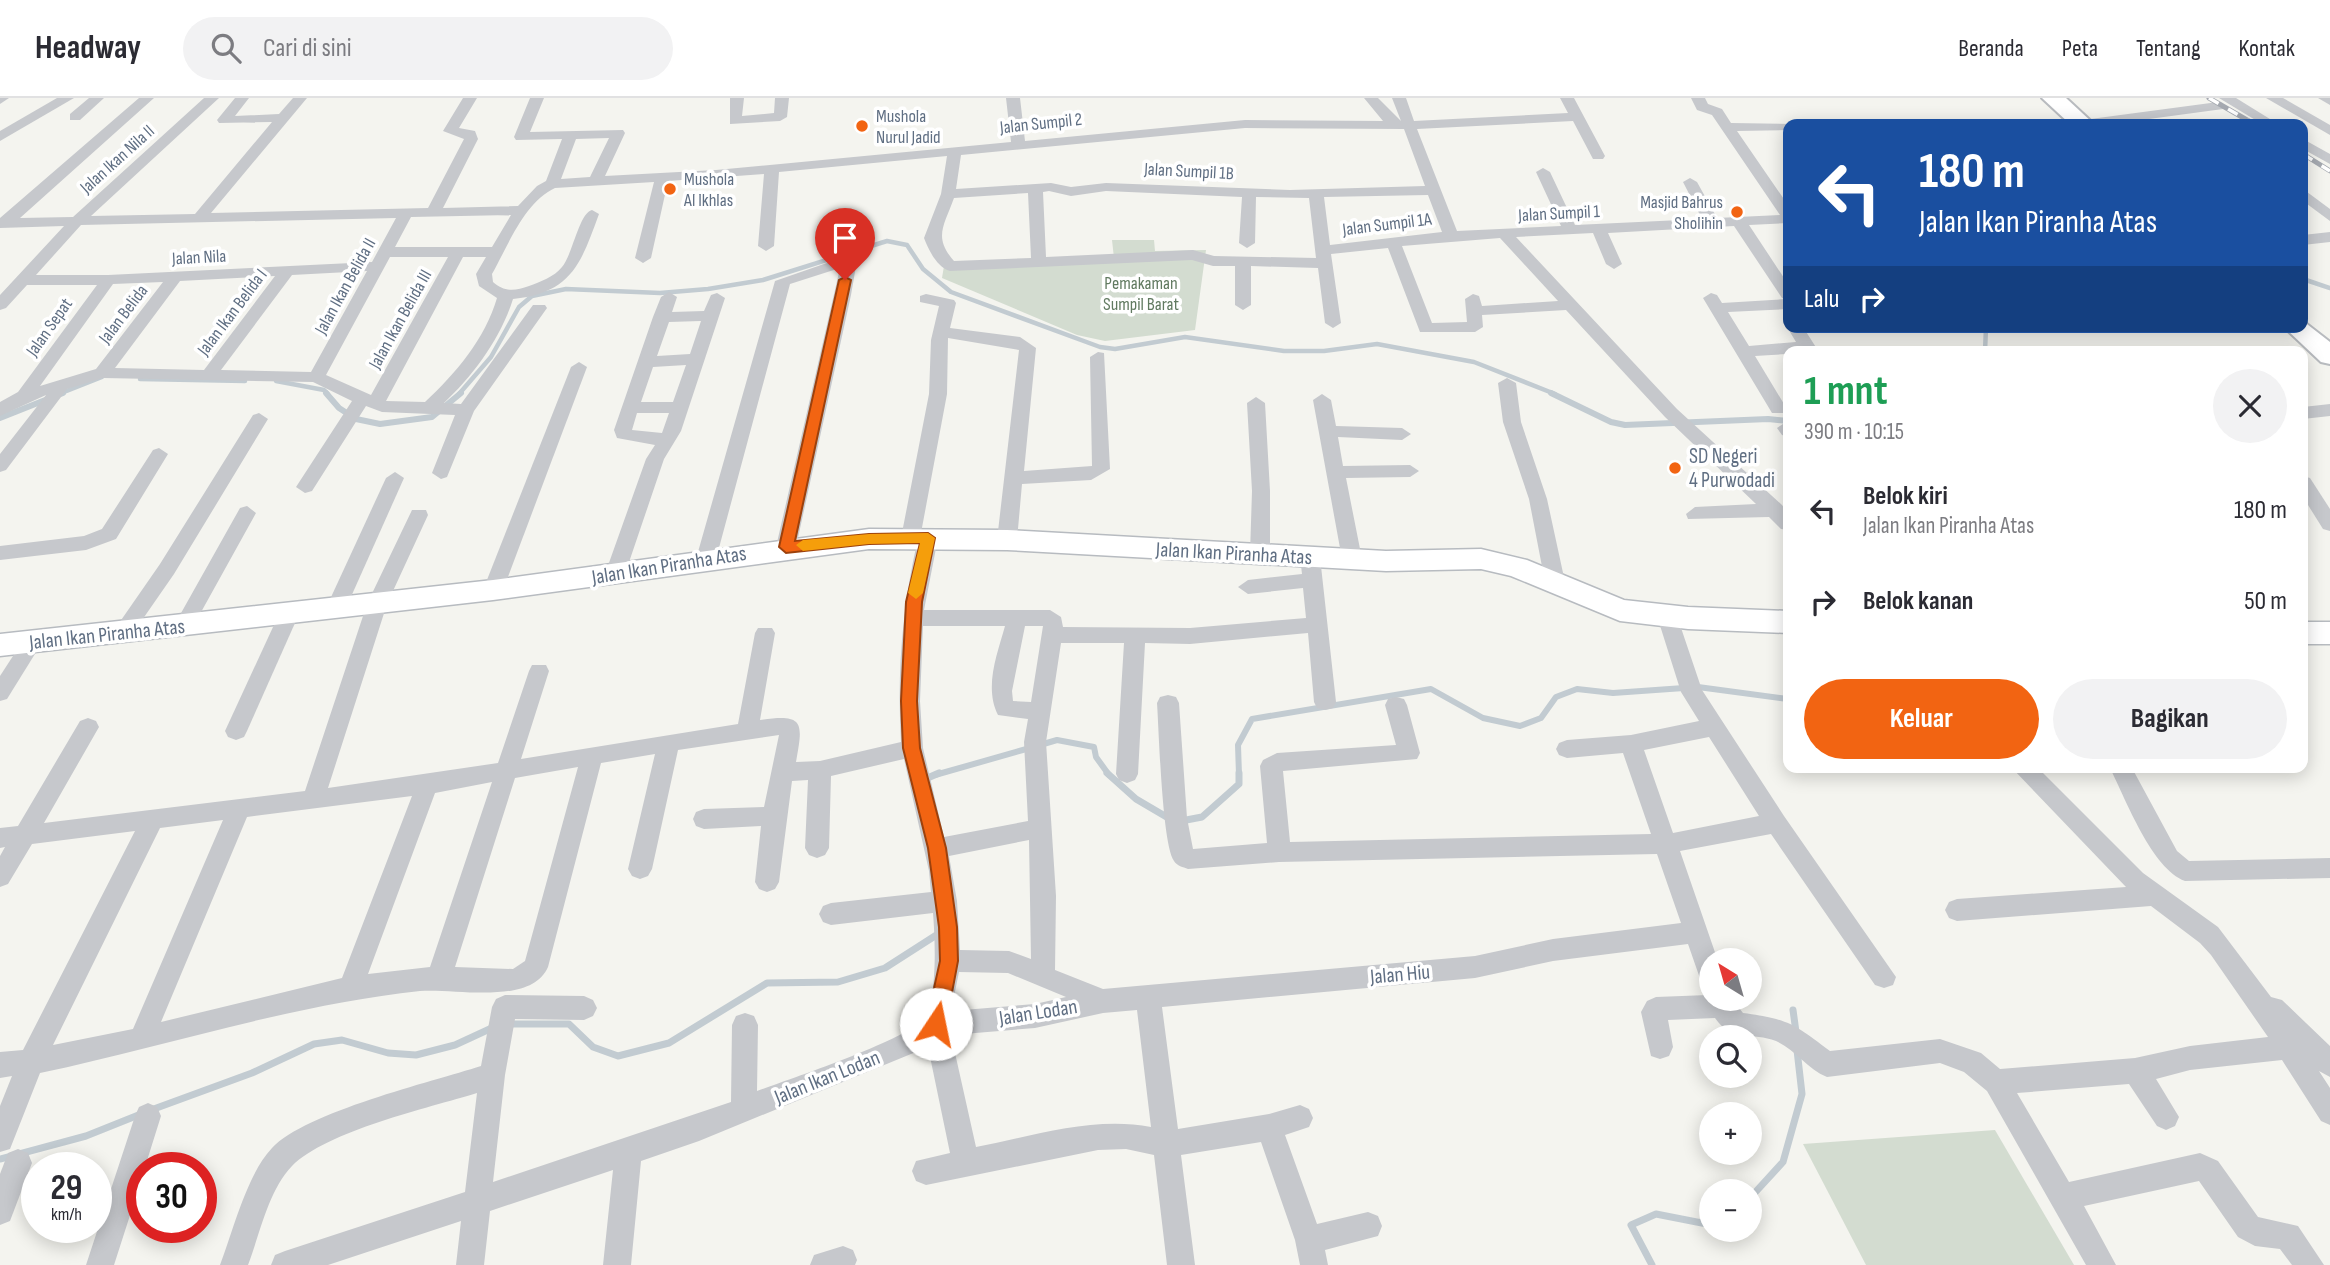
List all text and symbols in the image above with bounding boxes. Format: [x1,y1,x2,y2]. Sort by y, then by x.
search box [183,17,673,80]
text: Headway [35,28,141,68]
icon: search [207,29,245,67]
text: Cari di sini [263,33,352,64]
text: Beranda [1958,34,2024,63]
text: Peta [2062,34,2098,63]
text: Tentang [2136,34,2201,63]
text: Kontak [2239,34,2295,63]
place label: Mushola Nurul Jadid [876,106,941,148]
street label: Jalan Sumpil 2 [998,109,1083,138]
marker: Mushola Nurul Jadid [854,118,870,134]
street label: Jalan Ikan Nila II [75,121,159,199]
text: 180 m [1919,143,2025,202]
icon: left [1804,147,1895,238]
street label: Jalan Sumpil 1B [1143,159,1234,184]
place label: Mushola Al Ikhlas [683,169,734,211]
marker: Mushola Al Ikhlas [662,181,678,197]
place label: Masjid Bahrus Sholihin [1640,192,1723,234]
street label: Jalan Sumpil 1 [1517,201,1601,226]
text: Jalan Ikan Piranha Atas [1919,203,2157,242]
marker: Masjid Bahrus Sholihin [1729,204,1745,220]
pin [815,208,875,280]
street label: Jalan Sumpil 1A [1340,209,1433,240]
icon: arrive [826,219,864,257]
street label: Jalan Ikan Belida II [310,235,380,339]
street label: Jalan Nila [170,246,227,269]
street label: Jalan Ikan Belida I [192,265,272,360]
street label: Jalan Ikan Belida III [364,266,436,373]
park label: Pemakaman Sumpil Barat [1103,273,1180,315]
icon: right [1853,280,1891,318]
street label: Jalan Belida [94,281,152,349]
text: Lalu [1804,284,1839,315]
street label: Jalan Sepat [21,294,77,361]
text: 1 mnt [1804,366,1888,417]
button: close [2213,369,2287,443]
text: 390 m · 10:15 [1804,418,1904,446]
place label: SD Negeri 4 Purwodadi [1689,444,1775,493]
marker: SD Negeri 4 Purwodadi [1667,460,1683,476]
text: Belok kiri [1863,481,1948,512]
icon: left [1804,492,1842,530]
text: 180 m [2234,495,2287,526]
text: Jalan Ikan Piranha Atas [1863,512,2034,540]
street label: Jalan Ikan Piranha Atas [1154,537,1313,570]
street label: Jalan Ikan Piranha Atas [589,541,748,590]
icon: right [1804,583,1842,621]
text: Belok kanan [1863,586,1973,617]
text: 50 m [2244,586,2287,617]
street label: Jalan Ikan Piranha Atas [27,614,186,655]
button: Keluar [1804,679,2039,759]
button: Bagikan [2053,679,2287,759]
north arrow [1699,948,1762,1012]
map controls [1699,948,1762,1242]
street label: Jalan Hiu [1368,959,1431,990]
position arrow [899,987,973,1061]
street label: Jalan Lodan [996,994,1079,1031]
button: search [1699,1025,1762,1088]
street label: Jalan Ikan Lodan [770,1045,884,1110]
button: + [1699,1102,1762,1165]
speed limit sign: 30 [126,1152,217,1243]
text: 29 [51,1167,82,1210]
button: − [1699,1179,1762,1242]
text: km/h [51,1204,82,1225]

